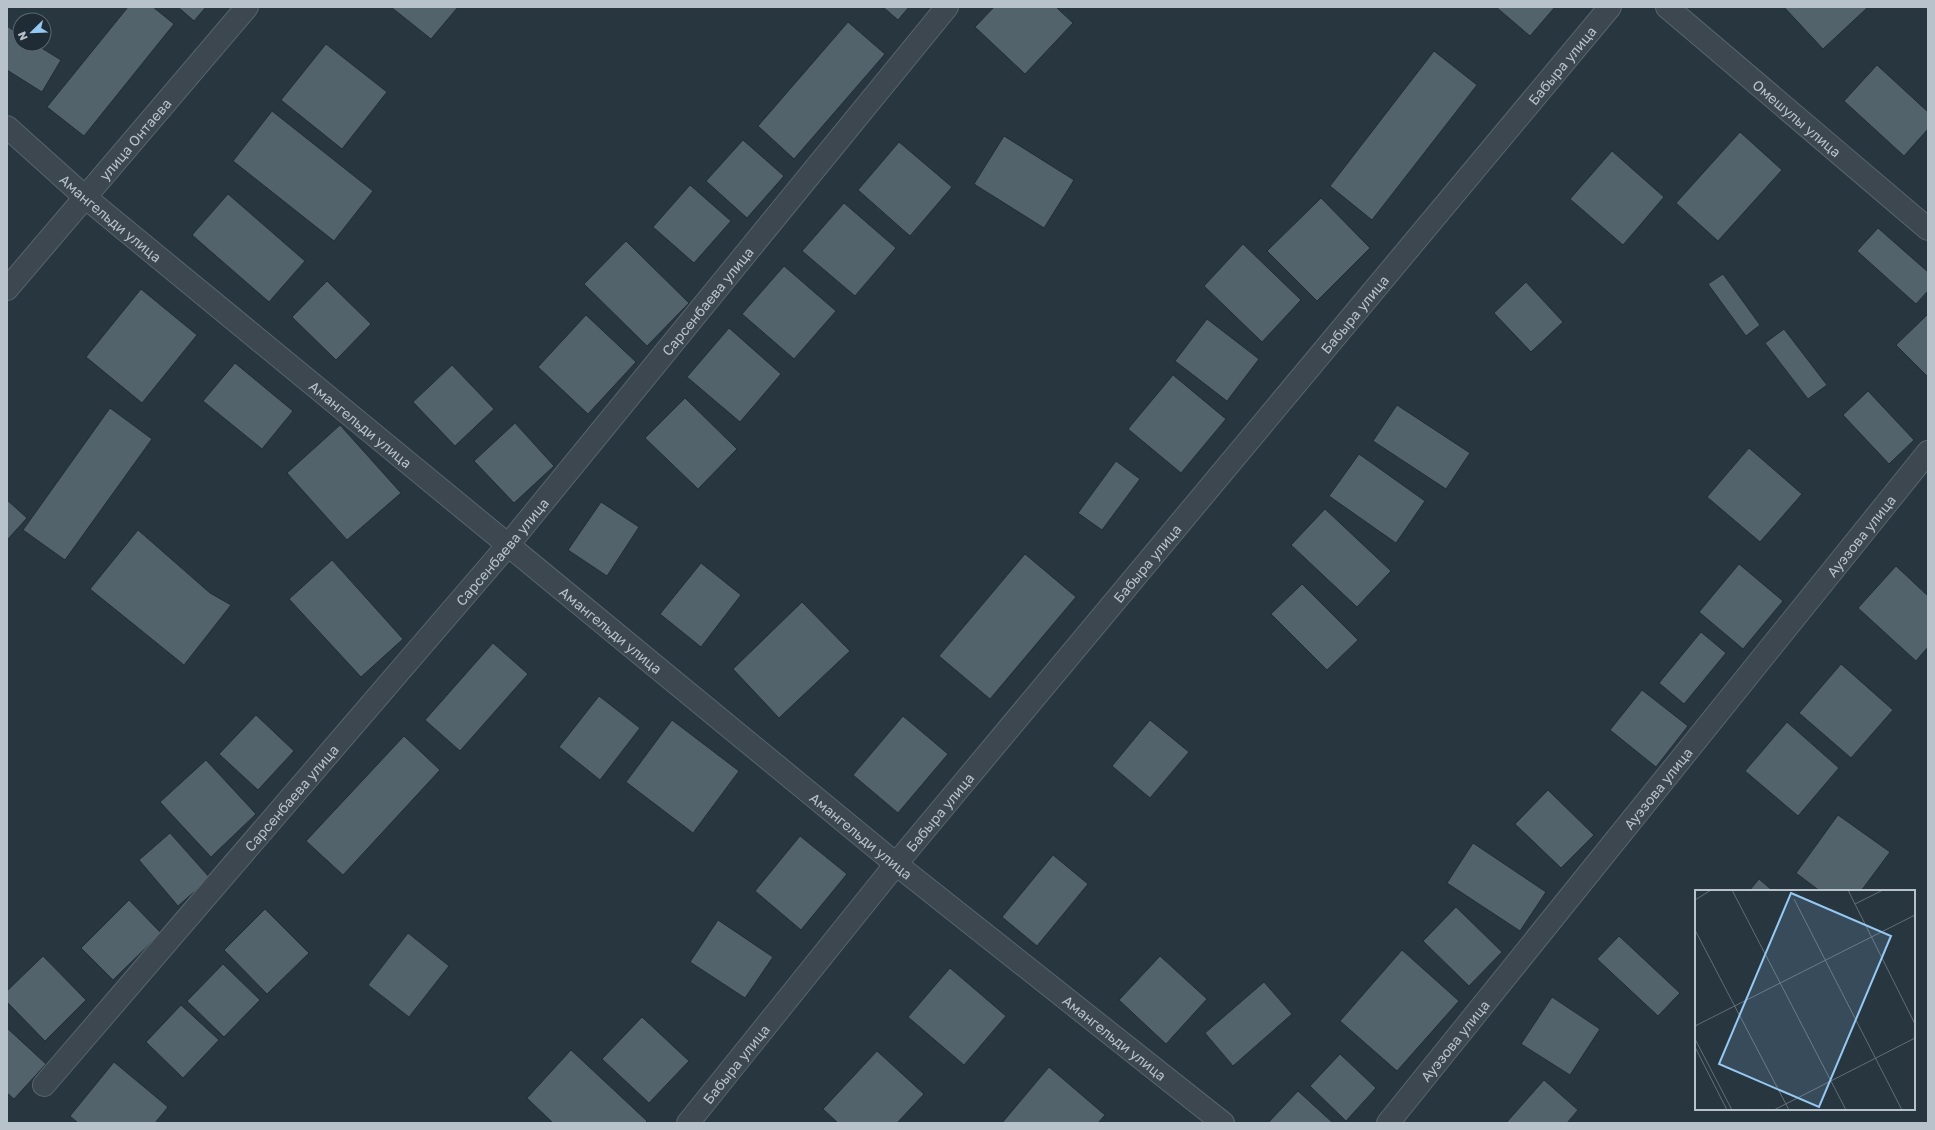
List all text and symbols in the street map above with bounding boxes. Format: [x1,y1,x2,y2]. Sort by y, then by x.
north arrow [12,12,52,52]
street label: Бабыра улица [1524,22,1599,108]
text: N [15,30,30,42]
street label: Омешулы улица [1750,76,1845,160]
street label: улица Онтаева [95,95,174,183]
street label: Амангельди улица [57,170,165,265]
street label: Сарсенбаева улица [658,243,756,359]
street label: Бабыра улица [1317,271,1392,357]
street label: Амангельди улица [306,377,415,471]
street label: Ауэзова улица [1823,491,1899,580]
street label: Сарсенбаева улица [452,494,552,609]
street label: Бабыра улица [1109,520,1184,606]
street label: Амангельди улица [557,583,666,677]
street label: Сарсенбаева улица [241,741,341,854]
street label: Ауэзова улица [1620,744,1696,832]
street label: Бабыра улица [902,769,977,855]
street label: Амангельди улица [807,788,916,882]
inset map [1695,890,1915,1110]
street label: Амангельди улица [1060,991,1170,1084]
street label: Ауэзова улица [1417,996,1492,1085]
street label: Бабыра улица [699,1021,773,1107]

